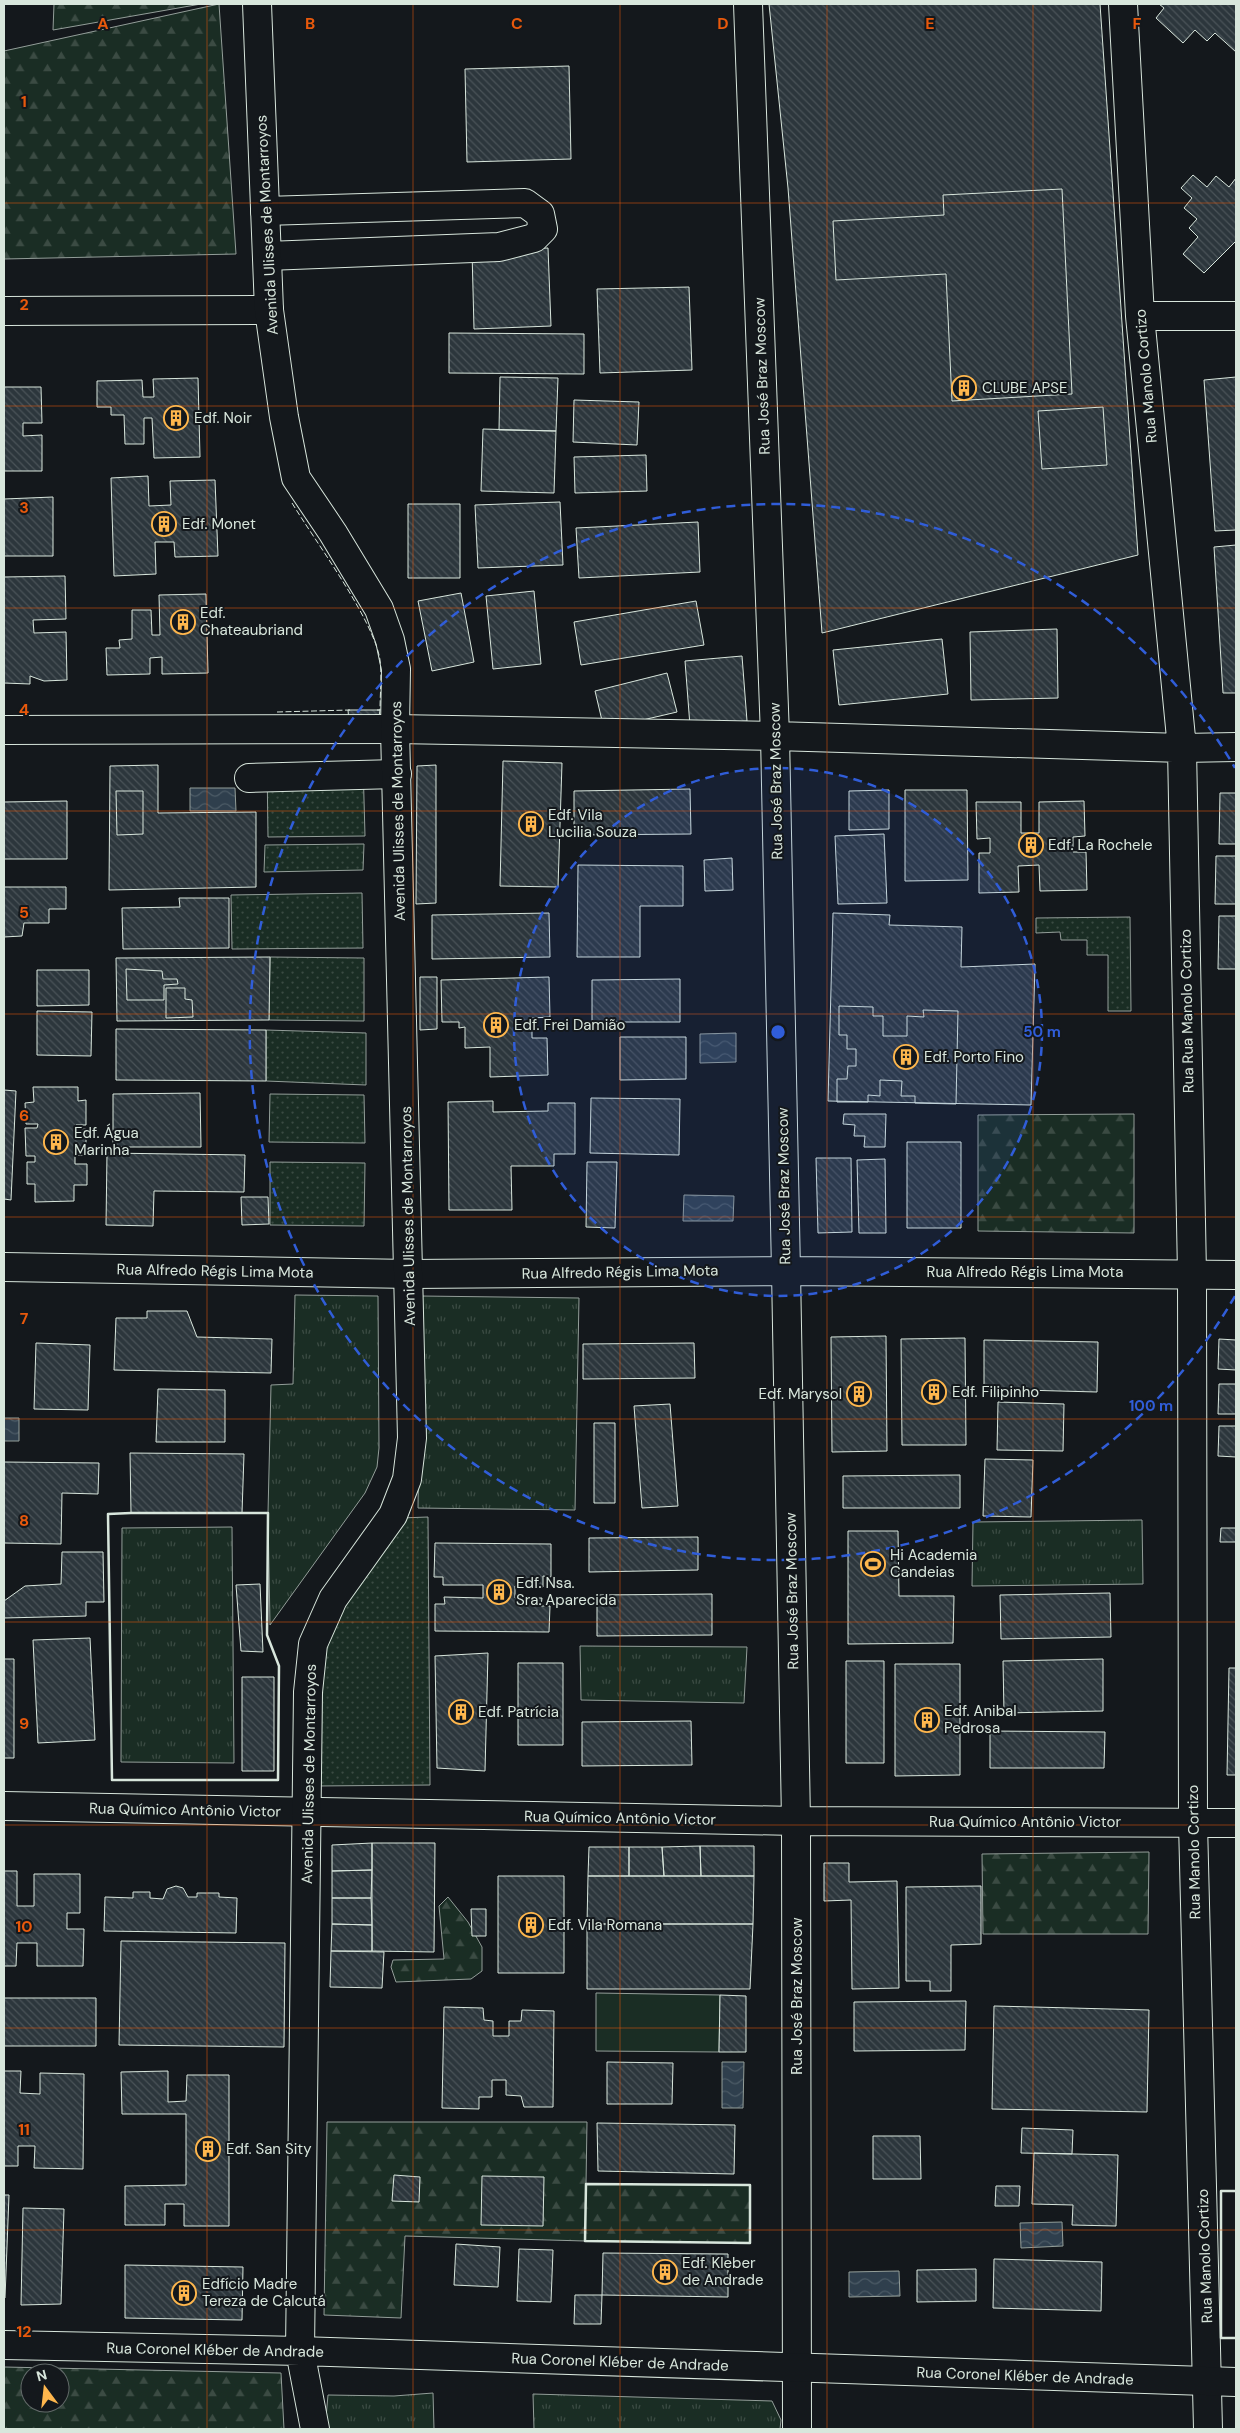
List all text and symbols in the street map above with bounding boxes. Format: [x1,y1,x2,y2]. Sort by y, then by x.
text: A [97,13,109,34]
text: B [305,13,315,34]
text: C [511,13,523,34]
text: D [717,13,729,34]
text: E [925,13,935,34]
text: F [1133,13,1142,34]
text: 1 [21,91,27,112]
street label: Avenida Ulisses de Montarroyos [251,115,283,335]
text: 2 [19,294,29,315]
street label: Rua José Braz Moscow [749,296,775,455]
street label: Rua Manolo Cortizo [1130,308,1162,444]
building icon: CLUBE APSE [951,375,977,401]
place label: CLUBE APSE [982,378,1067,398]
building icon: Edf. Noir [163,405,189,431]
place label: Edf. Noir [194,408,252,428]
text: 3 [19,497,29,518]
building icon: Edf. Monet [151,511,177,537]
place label: Edf. Monet [182,514,256,534]
place label: Edf. Chateaubriand [200,603,303,640]
building icon: Edf. Chateaubriand [170,609,196,635]
text: 4 [19,699,29,720]
street label: Avenida Ulisses de Montarroyos [386,701,410,921]
street label: Rua José Braz Moscow [765,702,787,860]
place label: Edf. Vila Lucilia Souza [548,805,637,842]
building icon: Edf. Vila Lucilia Souza [518,811,544,837]
building icon: Edf. La Rochele [1018,832,1044,858]
place label: Edf. La Rochele [1048,835,1153,855]
text: 5 [19,902,29,923]
street label: Rua Rua Manolo Cortizo [1176,929,1198,1093]
building icon: Edf. Frei Damião [483,1012,509,1038]
place label: Edf. Frei Damião [514,1015,625,1035]
text: 50 m [1023,1022,1061,1042]
centre of rings [769,1023,787,1041]
building icon: Edf. Porto Fino [893,1044,919,1070]
place label: Edf. Porto Fino [924,1047,1024,1067]
text: 6 [19,1105,29,1126]
street label: Avenida Ulisses de Montarroyos [396,1106,420,1326]
street label: Rua José Braz Moscow [773,1107,795,1265]
place label: Edf. Água Marinha [74,1123,139,1160]
building icon: Edf. Água Marinha [43,1129,69,1155]
street label: Rua Alfredo Régis Lima Mota [116,1259,314,1283]
street label: Rua Alfredo Régis Lima Mota [521,1260,719,1284]
street label: Rua Alfredo Régis Lima Mota [927,1262,1123,1282]
text: 7 [20,1308,29,1329]
building icon: Edf. Filipinho [921,1379,947,1405]
building icon: Edf. Marysol [846,1381,872,1407]
place label: Edf. Filipinho [952,1382,1039,1402]
place label: Edf. Marysol [759,1384,842,1404]
text: 100 m [1129,1396,1173,1416]
text: 8 [19,1510,29,1531]
street label: Rua José Braz Moscow [781,1512,803,1670]
place label: Hi Academia Candeias [890,1545,977,1582]
sports icon: Hi Academia Candeias [860,1551,886,1577]
place label: Edf. Nsa. Sra. Aparecida [516,1573,616,1610]
building icon: Edf. Nsa. Sra. Aparecida [486,1579,512,1605]
street label: Avenida Ulisses de Montarroyos [297,1664,321,1884]
building icon: Edf. Patrícia [448,1699,474,1725]
place label: Edf. Anibal Pedrosa [944,1701,1017,1738]
place label: Edf. Patrícia [478,1702,559,1722]
building icon: Edf. Anibal Pedrosa [914,1707,940,1733]
text: 9 [19,1713,29,1734]
street label: Rua Manolo Cortizo [1183,1784,1205,1919]
street label: Rua Químico Antônio Victor [89,1798,282,1822]
street label: Rua Químico Antônio Victor [524,1806,717,1830]
street label: Rua Químico Antônio Victor [929,1812,1121,1832]
building icon: Edf. Vila Romana [518,1912,544,1938]
place label: Edf. Vila Romana [548,1915,662,1935]
text: 10 [15,1916,33,1937]
street label: Rua José Braz Moscow [787,1917,807,2075]
text: 11 [18,2119,30,2140]
building icon: Edf. San Sity [195,2136,221,2162]
place label: Edf. San Sity [226,2139,312,2159]
street label: Rua Manolo Cortizo [1193,2188,1217,2324]
place label: Edf. Kleber de Andrade [682,2253,764,2290]
building icon: Edf. Kleber de Andrade [652,2259,678,2285]
place label: Edfício Madre Tereza de Calcutá [202,2274,326,2311]
building icon: Edfício Madre Tereza de Calcutá [171,2280,197,2306]
text: 12 [16,2321,32,2342]
street label: Rua Coronel Kléber de Andrade [106,2338,324,2362]
street label: Rua Coronel Kléber de Andrade [511,2348,729,2376]
street label: Rua Coronel Kléber de Andrade [916,2362,1134,2390]
north arrow [20,2363,70,2413]
text: N [34,2365,49,2385]

